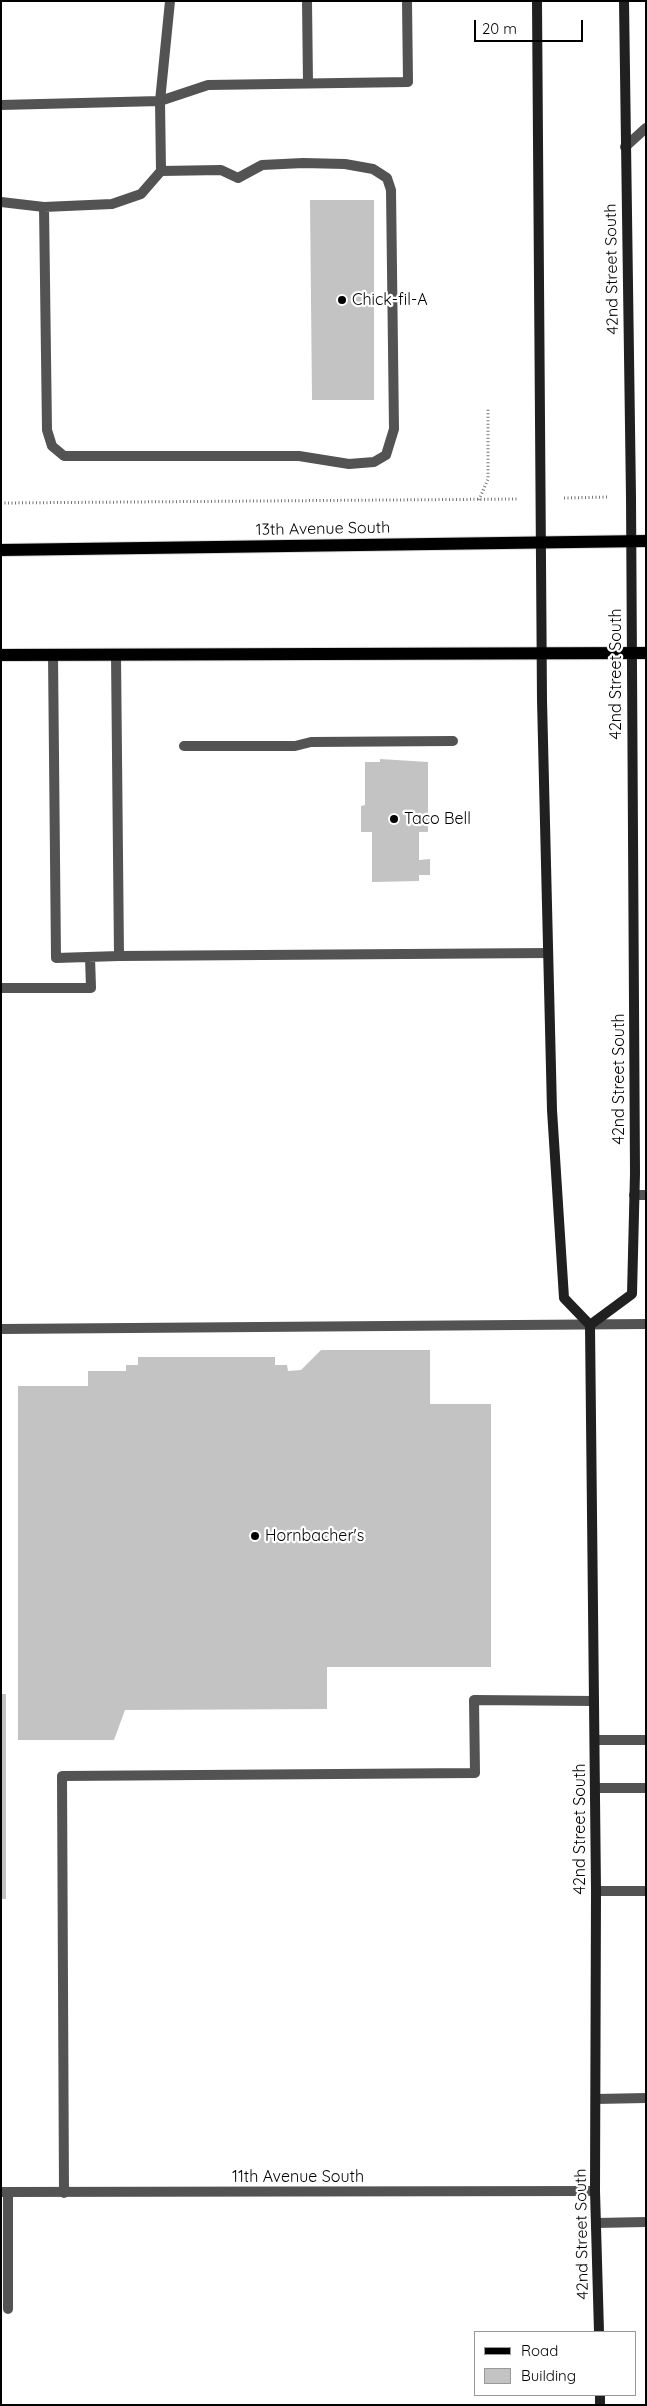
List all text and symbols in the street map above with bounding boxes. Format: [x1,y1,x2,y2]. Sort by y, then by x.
scale bar [477,10,586,42]
text: 20 m [482,19,517,38]
street label: 42nd Street South [601,203,623,335]
place label: Chick-fil-A [352,290,427,310]
marker: Chick-fil-A [336,294,348,306]
street label: 13th Avenue South [256,518,390,540]
street label: 42nd Street South [606,609,626,739]
place label: Taco Bell [404,809,471,829]
marker: Taco Bell [388,813,400,825]
street label: 42nd Street South [609,1014,629,1144]
place label: Hornbacher's [265,1526,364,1546]
marker: Hornbacher's [249,1530,261,1542]
street label: 42nd Street South [570,1764,590,1894]
street label: 11th Avenue South [232,2167,364,2187]
street label: 42nd Street South [571,2168,593,2300]
legend [474,2331,637,2396]
text: Road [521,2341,558,2360]
text: Building [521,2366,576,2385]

